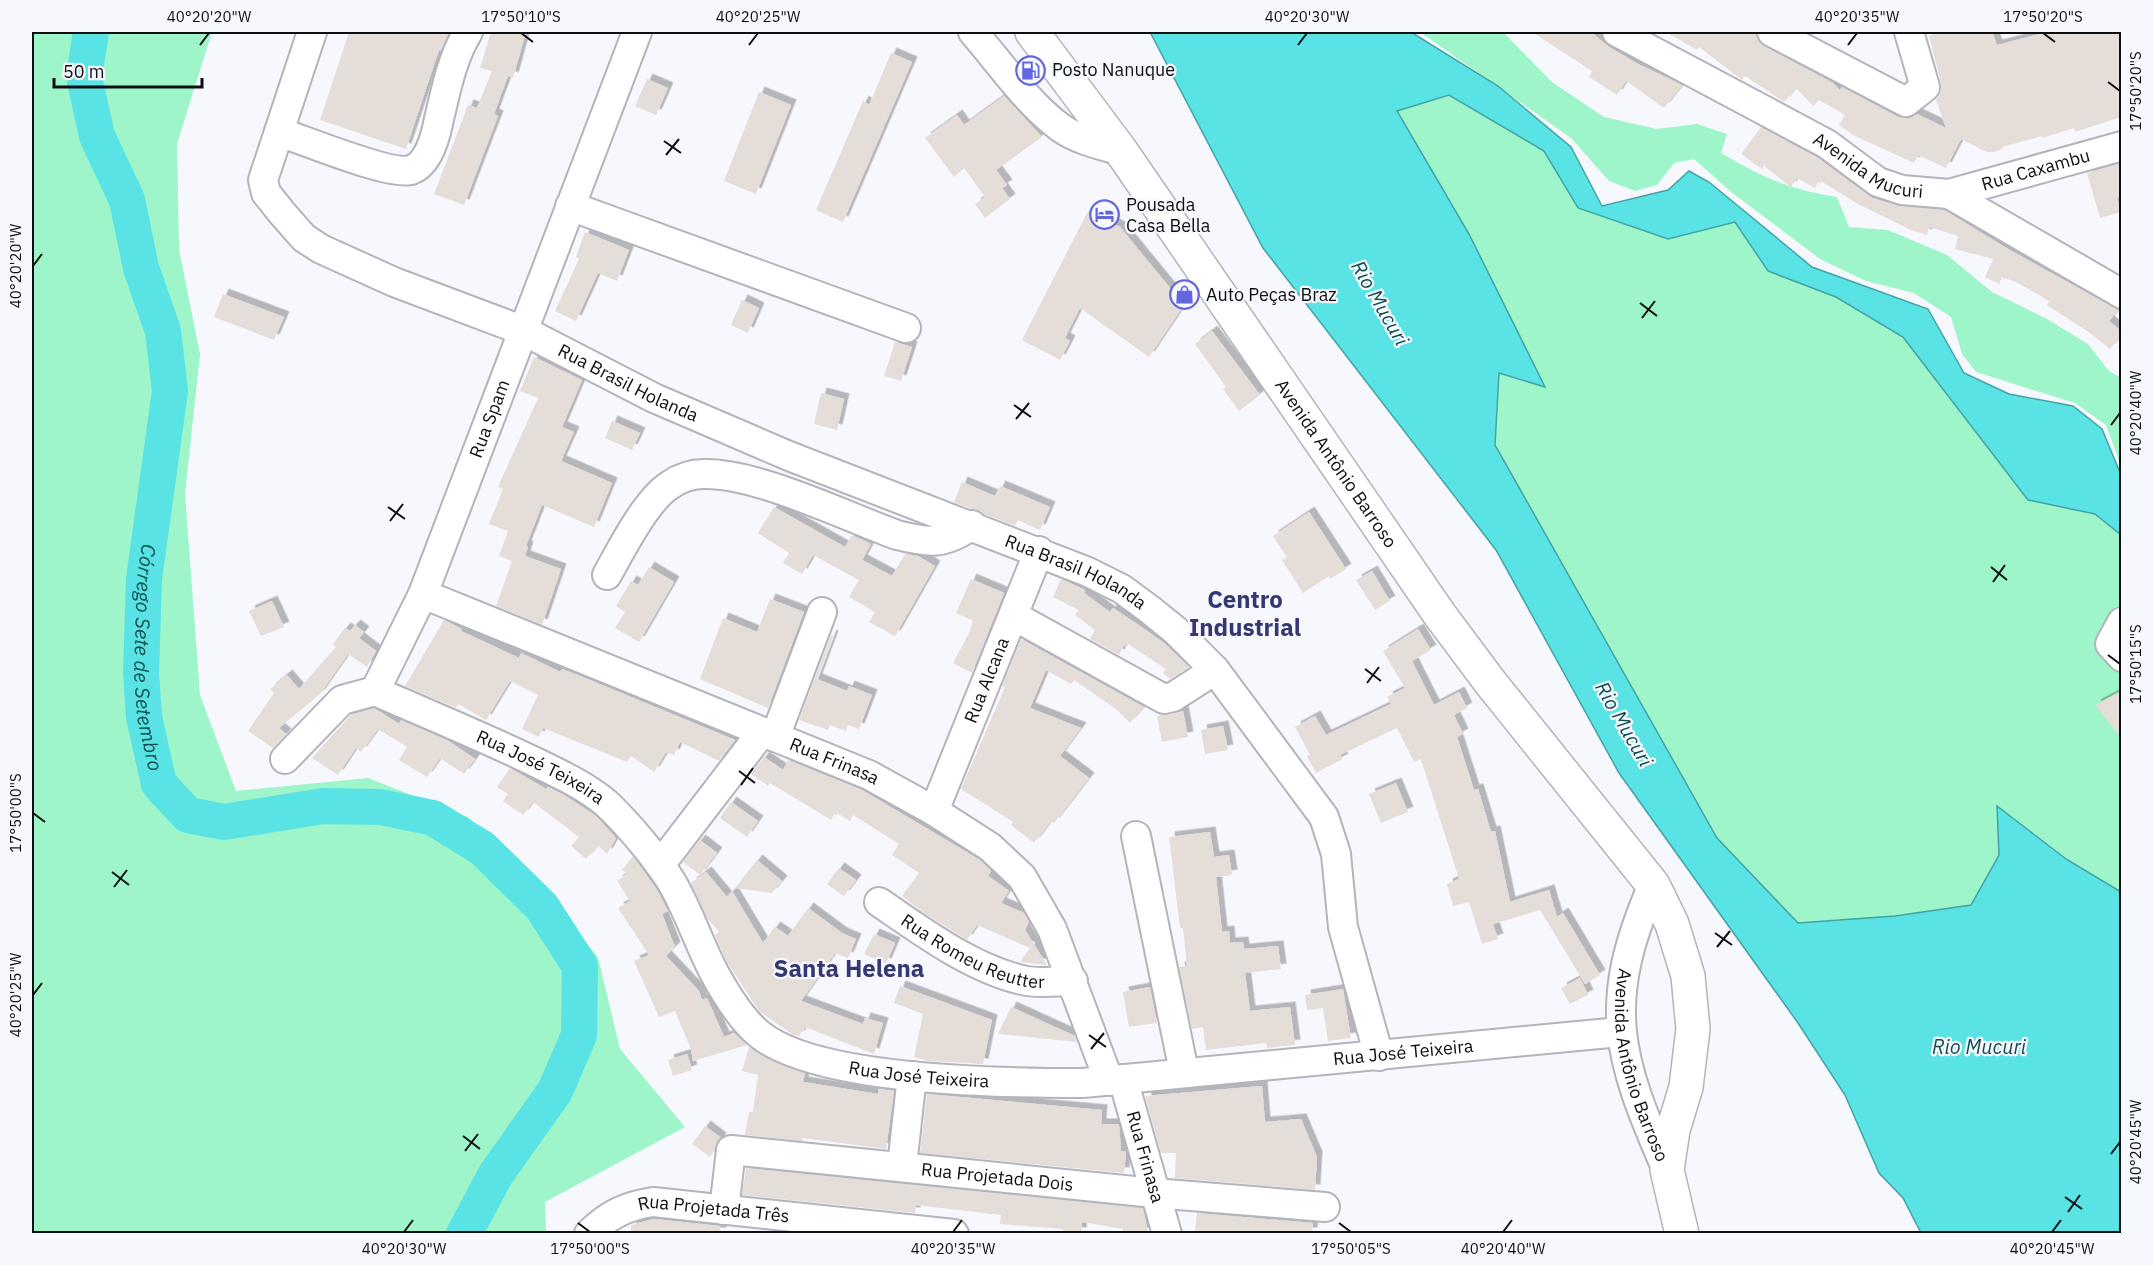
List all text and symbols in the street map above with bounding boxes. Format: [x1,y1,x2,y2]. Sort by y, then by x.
text: 40°20'20"W [167,7,252,26]
text: 17°50'10"S [481,7,561,26]
text: 40°20'25"W [716,7,801,26]
text: 40°20'30"W [1265,7,1350,26]
text: 40°20'35"W [1815,7,1900,26]
text: 17°50'20"S [2003,7,2083,26]
scale bar [54,51,202,89]
text: 17°50'20"S [2126,51,2145,131]
fuel station icon: Posto Nanuque [1015,54,1047,86]
place label: Posto Nanuque [1052,58,1175,81]
text: 50 m [63,60,105,83]
street label: Avenida Mucuri [1809,127,1924,203]
street label: Rua Caxambu [1979,143,2092,195]
place label: Pousada Casa Bella [1126,193,1211,237]
hotel icon: Pousada Casa Bella [1089,199,1121,231]
text: 40°20'20"W [6,223,25,308]
water label: Rio Mucuri [1345,255,1416,351]
shop icon: Auto Peças Braz [1169,279,1201,311]
place label: Auto Peças Braz [1206,283,1337,306]
street label: Rua Brasil Holanda [554,339,702,427]
text: 40°20'40"W [2126,370,2145,455]
street label: Avenida Antônio Barroso [1270,375,1402,552]
street label: Rua Spam [464,376,515,461]
street label: Rua Brasil Holanda [1002,529,1152,614]
water label: Córrego Sete de Setembro [128,542,170,774]
district label: Centro Industrial [1189,583,1301,643]
text: 17°50'15"S [2126,624,2145,704]
street label: Rua Alcana [959,633,1014,726]
water label: Rio Mucuri [1589,676,1660,772]
street label: Rua José Teixeira [473,724,610,809]
street label: Rua Frinasa [786,732,884,790]
text: 17°50'00"S [6,773,25,853]
street label: Rua Romeu Reutter [897,909,1045,993]
text: 40°20'25"W [6,952,25,1037]
district label: Santa Helena [773,952,925,984]
street label: Avenida Antônio Barroso [1610,967,1674,1165]
water label: Rio Mucuri [1932,1033,2027,1060]
street label: Rua José Teixeira [1332,1034,1475,1070]
street label: Rua José Teixeira [847,1056,990,1092]
text: 40°20'45"W [2126,1099,2145,1184]
street label: Rua Frinasa [1122,1108,1170,1206]
street label: Rua Projetada Dois [920,1157,1075,1196]
street label: Rua Projetada Três [636,1190,791,1227]
text: 40°20'30"W [362,1239,447,1258]
text: 17°50'00"S [550,1239,630,1258]
text: 40°20'35"W [911,1239,996,1258]
text: 17°50'05"S [1311,1239,1391,1258]
text: 40°20'40"W [1461,1239,1546,1258]
text: 40°20'45"W [2010,1239,2095,1258]

